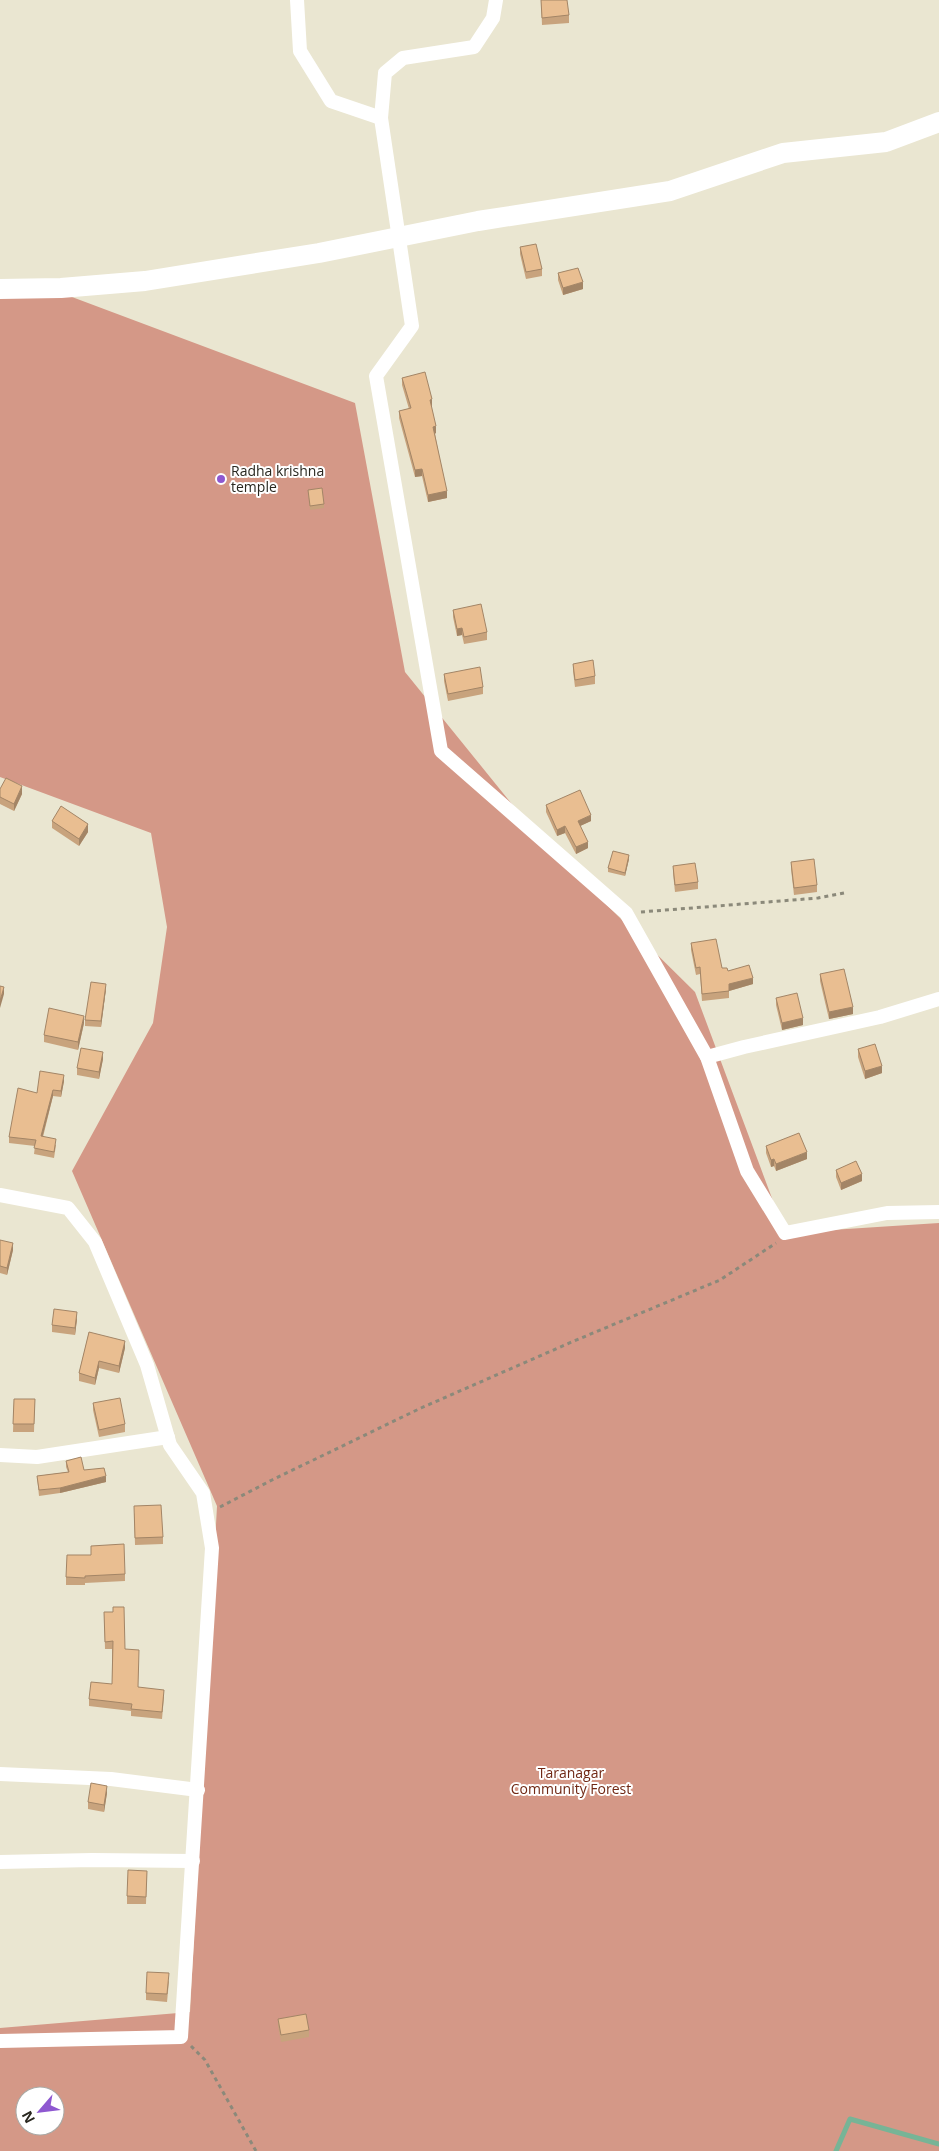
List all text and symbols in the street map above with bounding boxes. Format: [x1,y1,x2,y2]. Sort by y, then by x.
place label: Radha krishna temple [231,461,324,496]
marker: Radha krishna temple [215,473,227,485]
park label: Taranagar Community Forest [511,1763,631,1798]
north arrow [15,2086,65,2136]
text: N [17,2108,39,2127]

